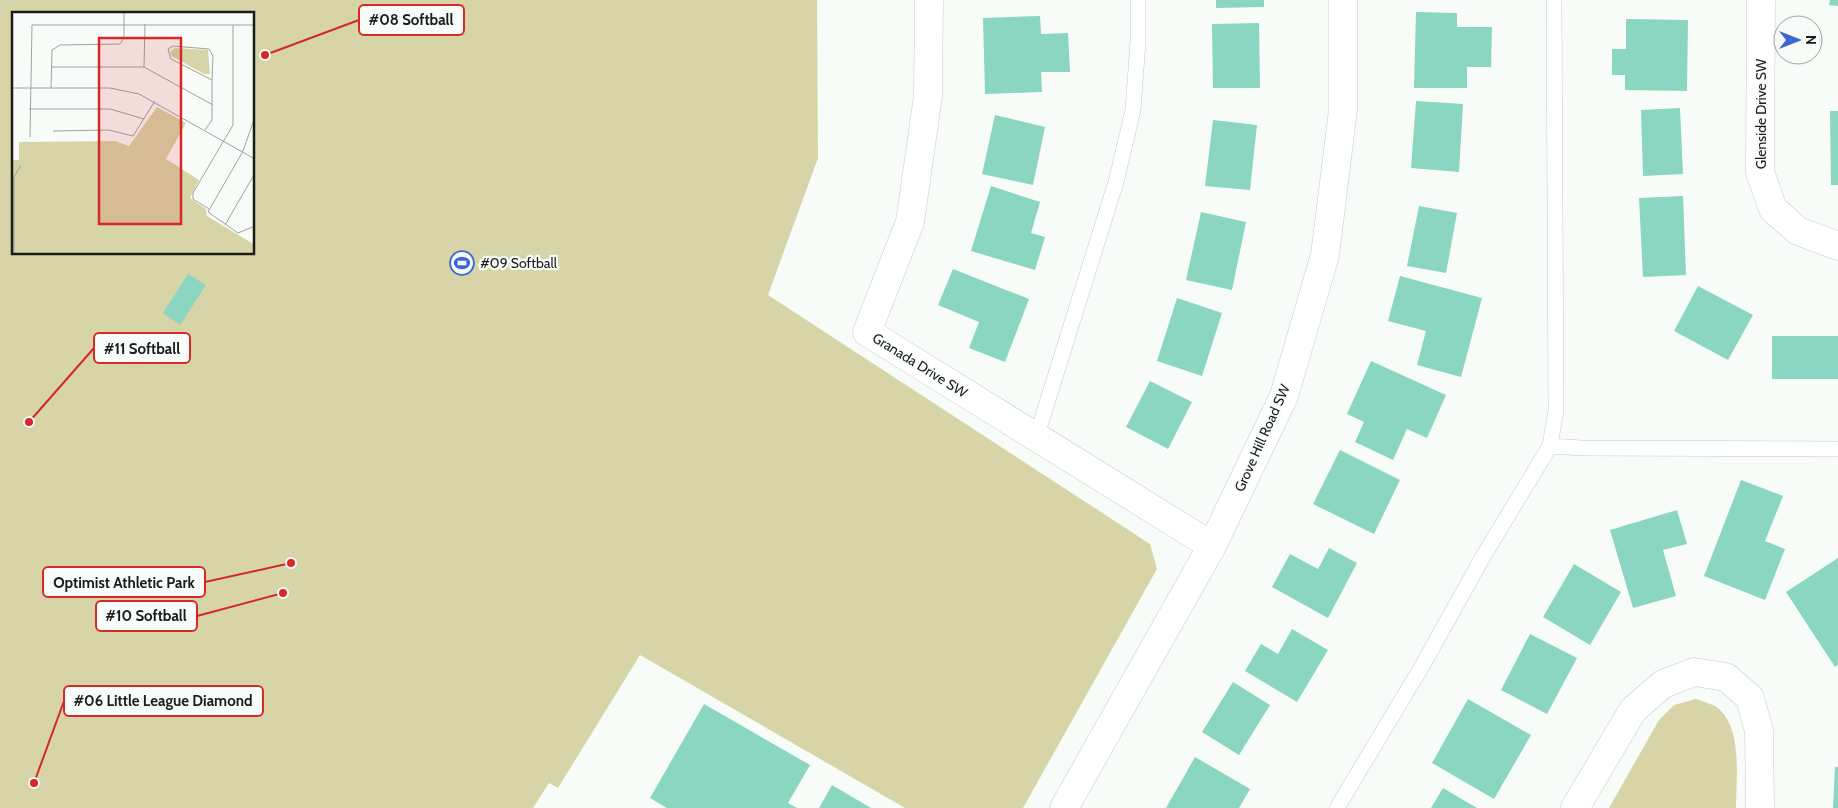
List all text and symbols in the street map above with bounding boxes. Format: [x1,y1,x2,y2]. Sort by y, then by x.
callout: #08 Softball [359,5,464,35]
text: #08 Softball [368,11,454,29]
inset map [12,12,255,255]
north arrow [1773,15,1823,65]
text: N [1802,35,1820,45]
street label: Glenside Drive SW [1752,58,1770,169]
sports icon: #09 Softball [449,250,475,276]
place label: #09 Softball [480,254,558,272]
street label: Granada Drive SW [869,329,971,402]
callout: #11 Softball [94,333,190,363]
text: #11 Softball [104,340,180,358]
street label: Grove Hill Road SW [1230,381,1294,494]
callout: Optimist Athletic Park [43,567,205,597]
text: Optimist Athletic Park [53,574,195,592]
callout: #10 Softball [96,601,197,631]
text: #10 Softball [105,607,187,625]
callout: #06 Little League Diamond [64,686,263,716]
text: #06 Little League Diamond [73,692,253,710]

